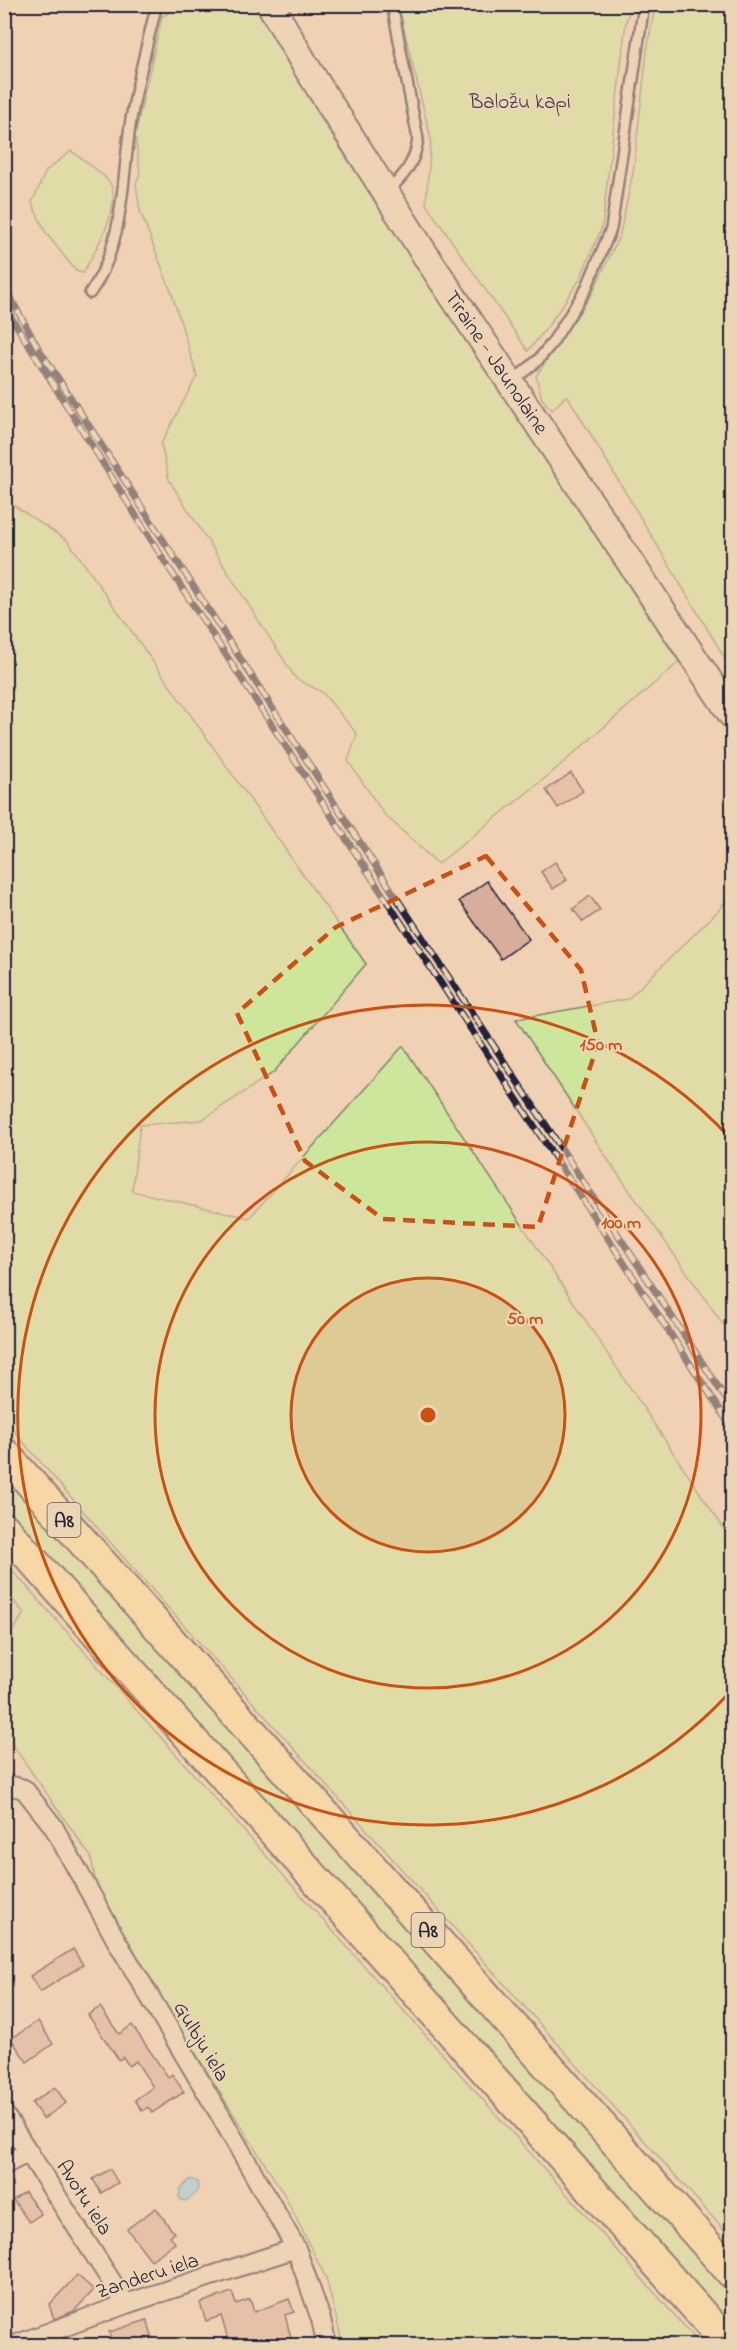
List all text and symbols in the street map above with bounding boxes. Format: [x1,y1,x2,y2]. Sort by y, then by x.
park label: Baložu kapi [468,88,571,118]
street label: Tīraine - Jaunolaine [436,285,555,442]
text: 150 m [580,1033,622,1059]
text: 100 m [601,1211,641,1237]
text: 50 m [507,1307,543,1333]
centre of rings [418,1405,438,1425]
road number: A8 [48,1503,80,1537]
road number: A8 [412,1913,444,1947]
street label: Gulbju iela [165,1996,236,2088]
street label: Avotu iela [48,2155,119,2242]
street label: Zanderu iela [92,2246,203,2308]

